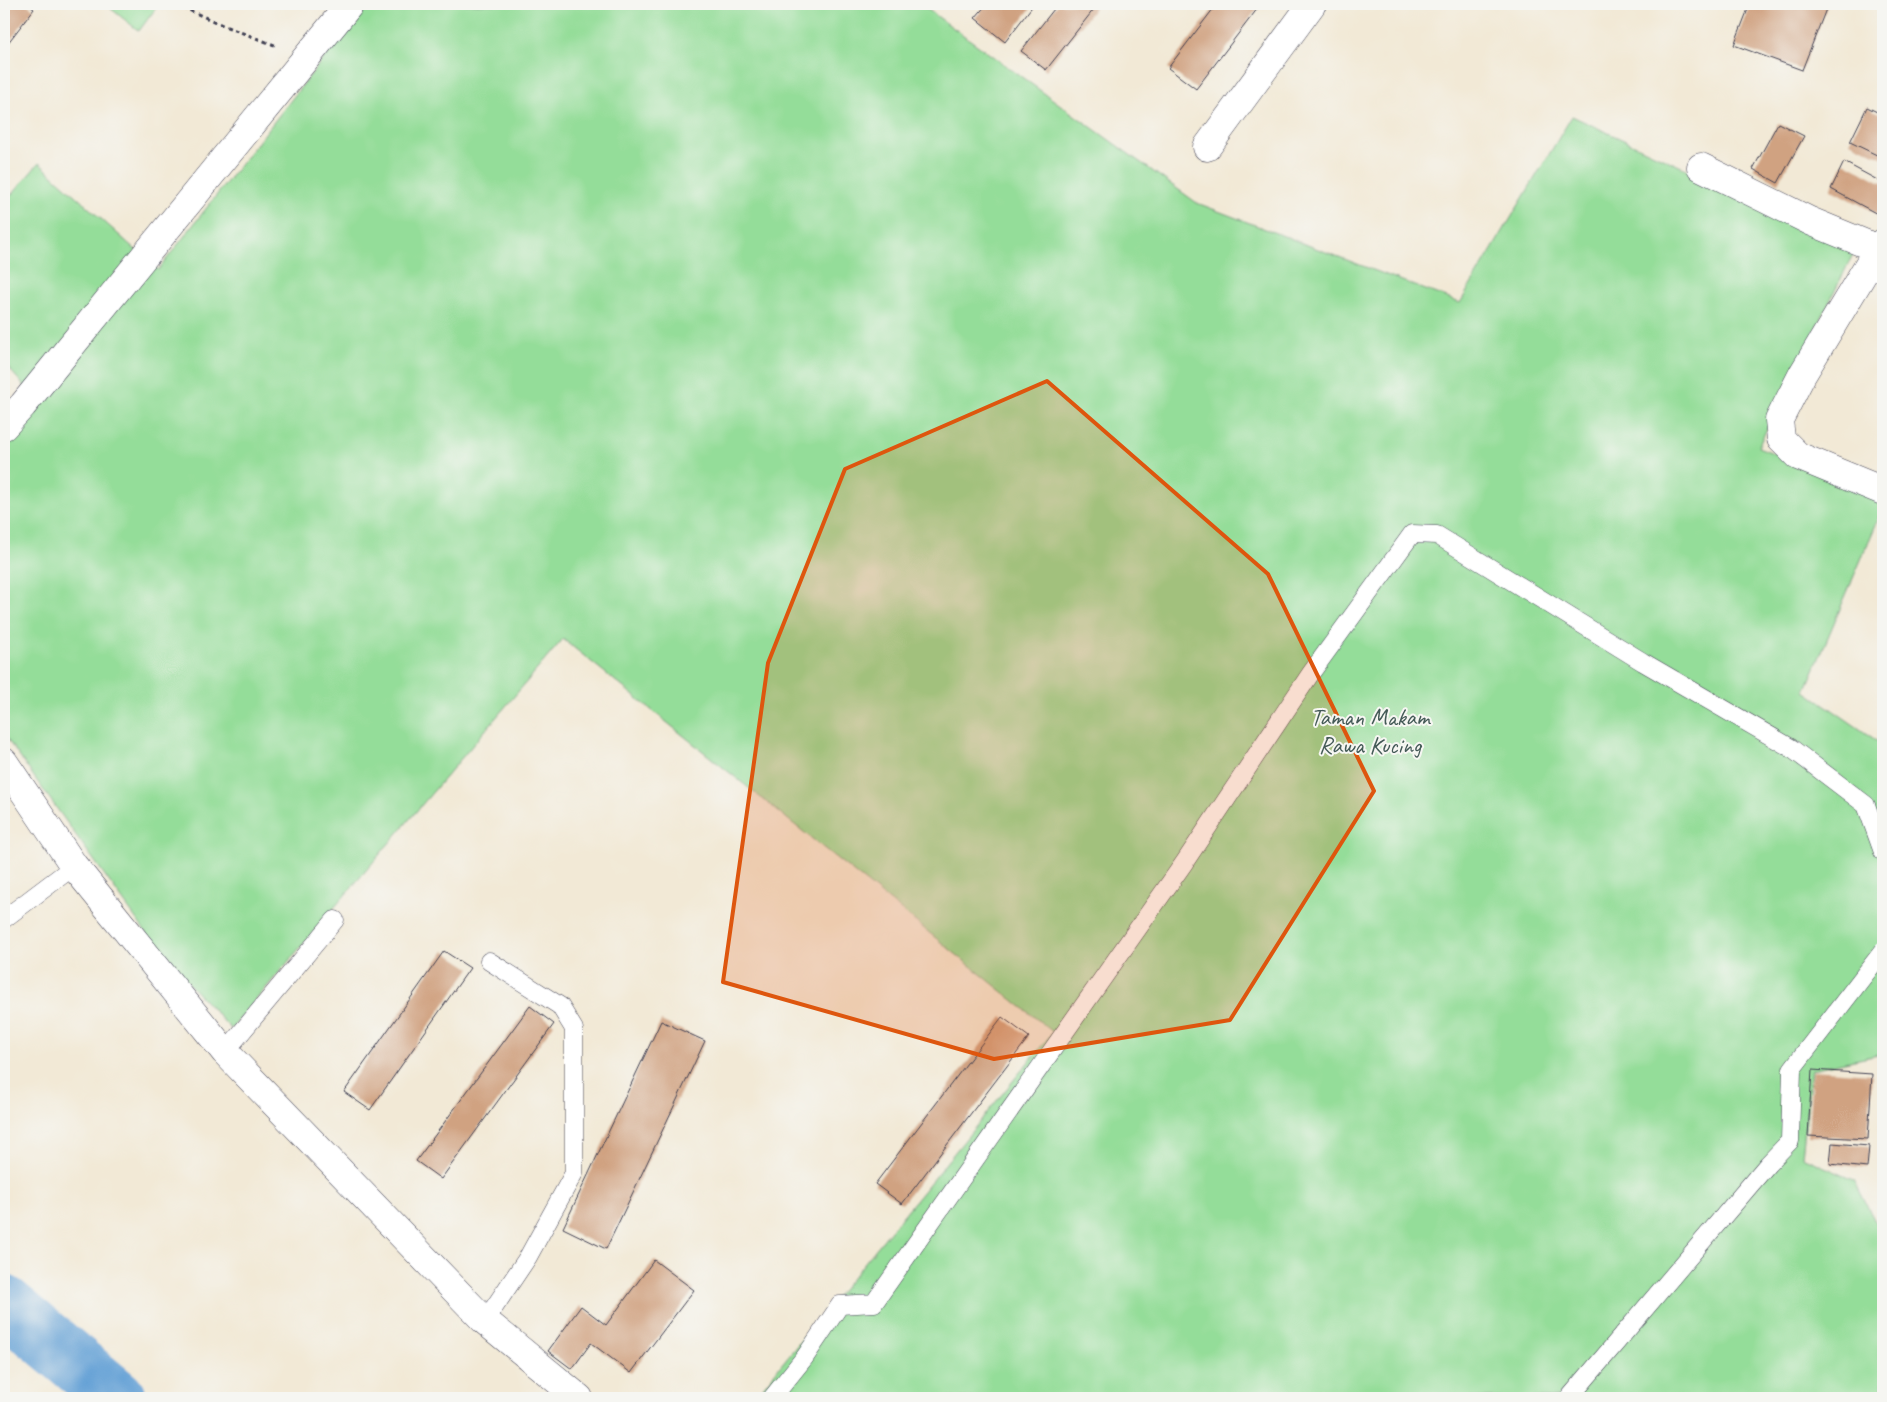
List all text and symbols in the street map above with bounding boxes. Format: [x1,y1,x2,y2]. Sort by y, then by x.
park label: Taman Makam Rawa Kucing [1311,702,1432,760]

